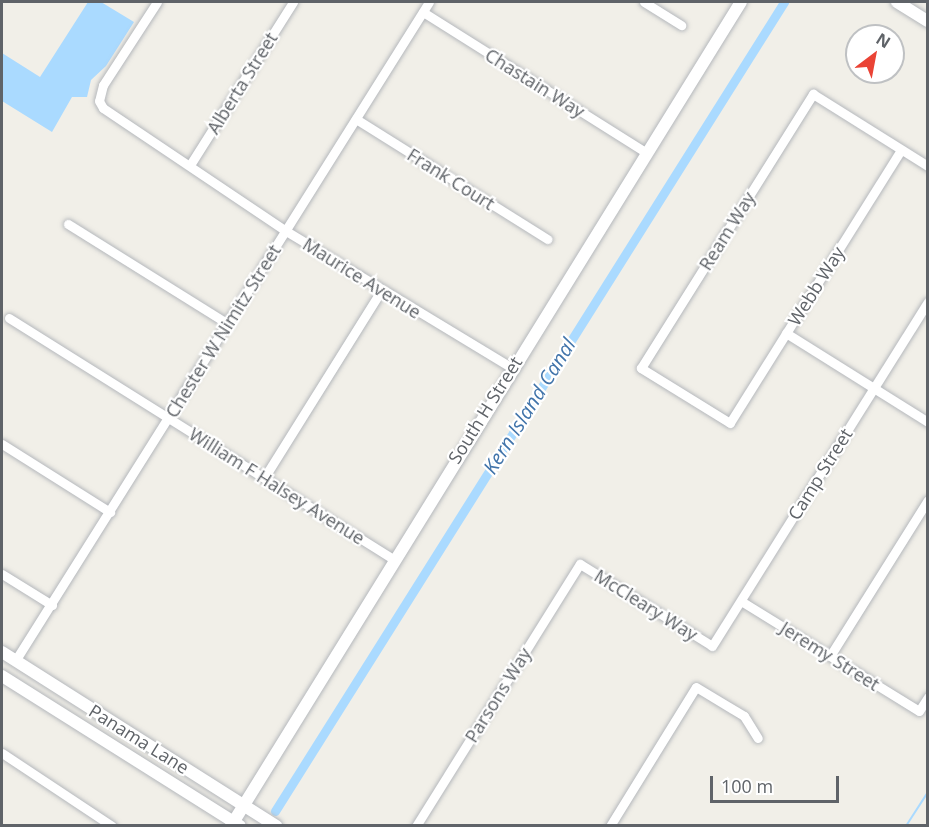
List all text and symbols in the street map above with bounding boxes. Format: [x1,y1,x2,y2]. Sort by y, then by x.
north arrow [845,24,905,84]
street label: Alberta Street [202,28,282,138]
text: N [872,28,895,53]
street label: Chastain Way [481,44,589,122]
street label: Frank Court [403,144,499,214]
street label: Ream Way [694,188,760,274]
street label: Maurice Avenue [299,233,425,323]
street label: Chester W Nimitz Street [161,240,285,422]
street label: Webb Way [783,243,849,329]
water label: Kern Island Canal [478,334,580,478]
street label: South H Street [443,353,527,467]
street label: William F Halsey Avenue [185,423,369,549]
street label: Camp Street [783,424,857,524]
street label: McCleary Way [590,565,702,645]
street label: Jeremy Street [776,617,884,695]
street label: Parsons Way [460,644,536,746]
street label: Panama Lane [85,700,193,778]
scale bar [713,764,842,802]
text: 100 m [721,774,773,798]

